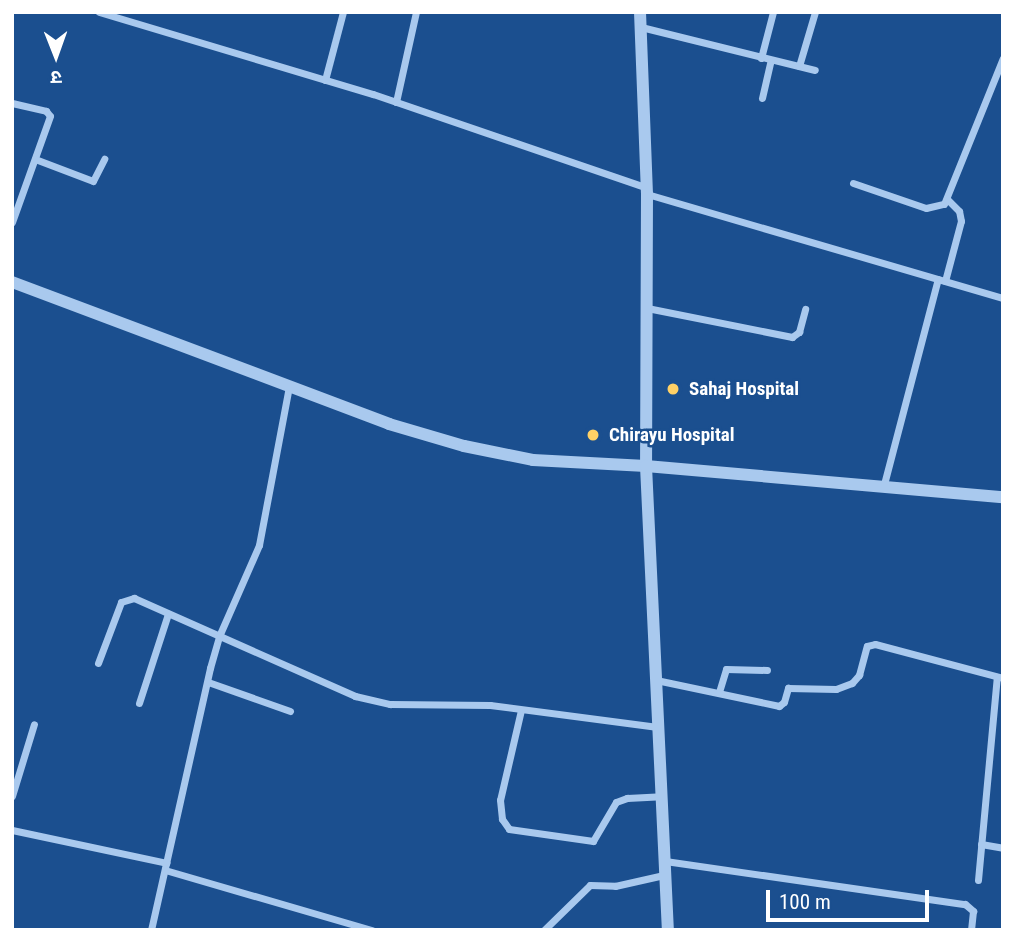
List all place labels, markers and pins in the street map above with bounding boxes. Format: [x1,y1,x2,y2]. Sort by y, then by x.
place label: Sahaj Hospital [689,378,799,400]
marker: Sahaj Hospital [663,379,683,399]
place label: Chirayu Hospital [609,424,734,446]
marker: Chirayu Hospital [583,425,603,445]

